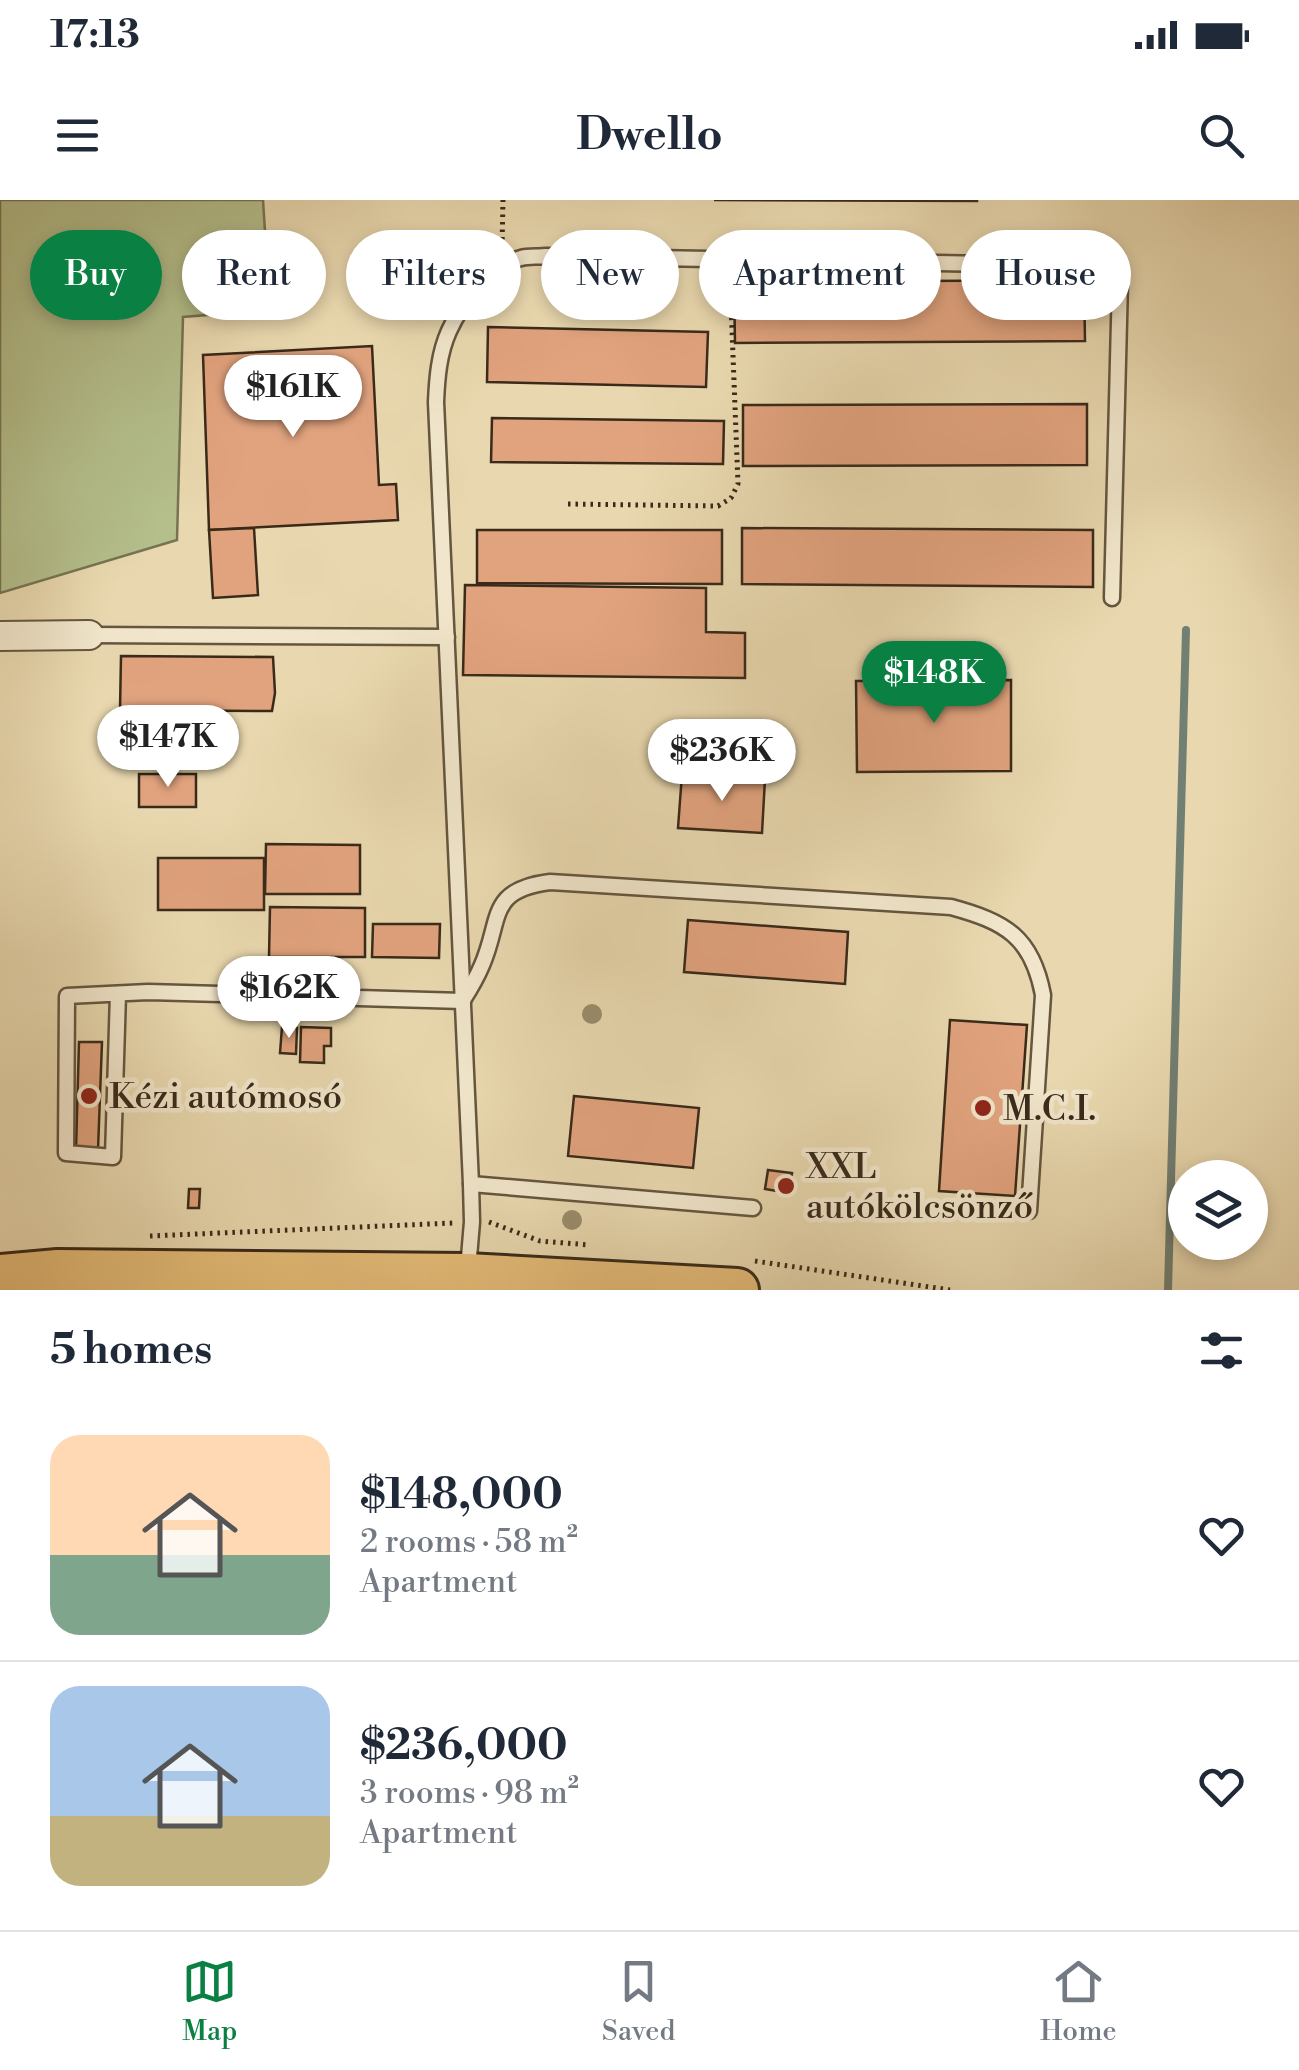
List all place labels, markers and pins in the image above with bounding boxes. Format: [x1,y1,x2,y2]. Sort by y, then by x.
pin: $161K [223,355,363,440]
pin: $148K [864,641,1004,726]
pin: $147K [98,705,238,790]
pin: $236K [652,719,792,804]
pin: $162K [219,956,359,1041]
place label: Kézi autómosó [109,1076,342,1119]
marker: Kézi autómosó [78,1085,100,1107]
place label: M.C.I. [1003,1088,1096,1131]
marker: M.C.I. [972,1097,994,1119]
place label: XXL autókölcsönző [805,1146,1034,1229]
marker: XXL autókölcsönző [775,1175,797,1197]

